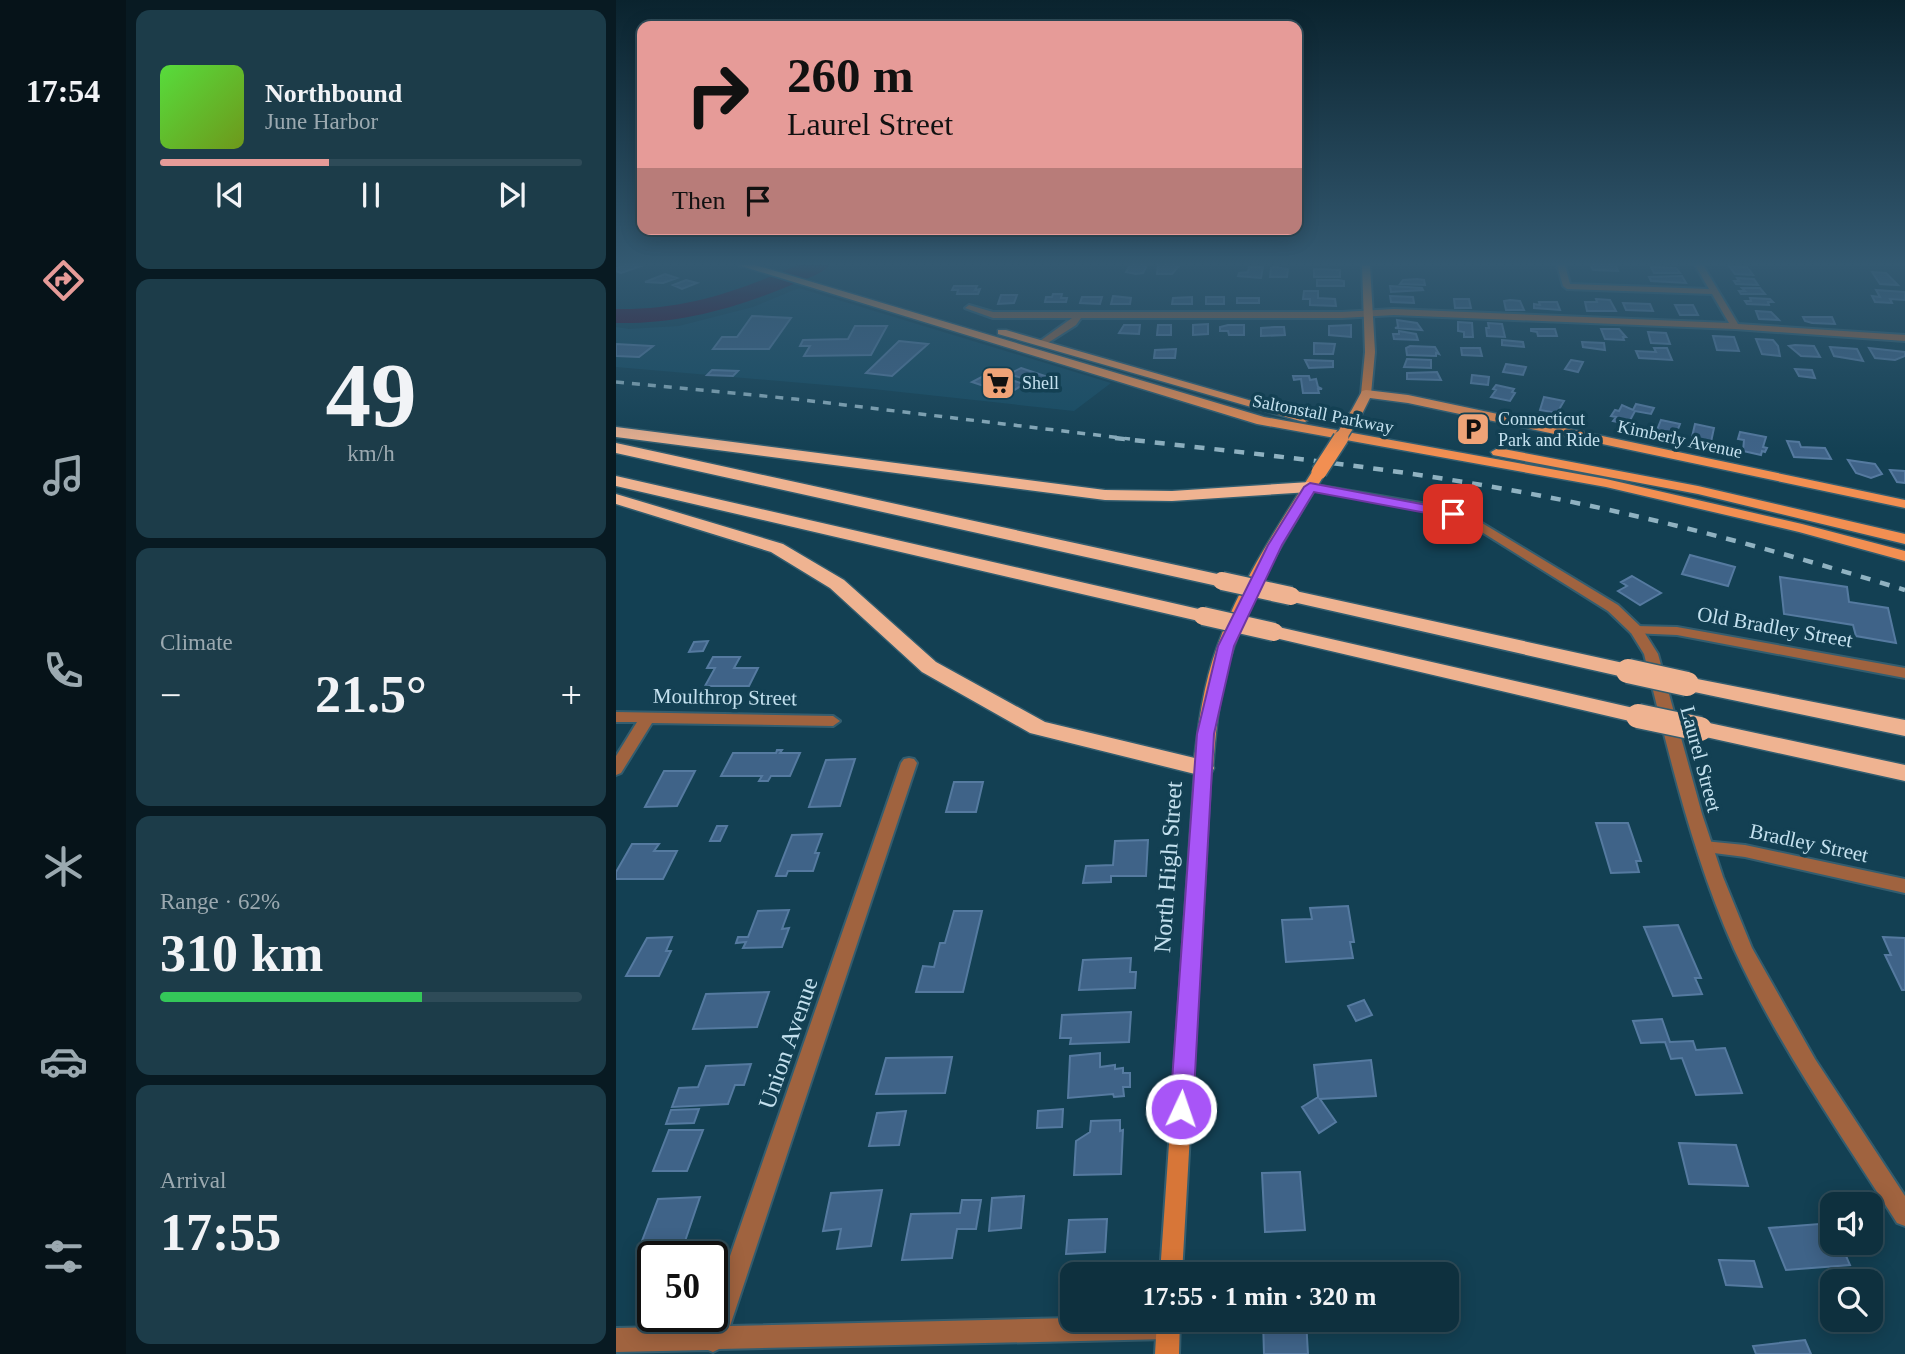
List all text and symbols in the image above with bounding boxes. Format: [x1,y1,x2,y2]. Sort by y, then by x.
text: 260 m [787,48,914,103]
icon: right [672,49,763,140]
text: 17:54 [26,73,100,109]
text: Northbound [265,79,402,108]
text: Laurel Street [787,106,953,142]
text: June Harbor [265,109,378,134]
icon: previous [211,176,249,214]
icon: pause [352,176,390,214]
icon: next [493,176,531,214]
icon: arrive [739,182,777,220]
text: Then [672,186,725,215]
icon: directions [39,256,88,305]
text: 49 [326,345,417,446]
supermarket icon: Shell [979,364,1017,402]
place label: Shell [1022,373,1059,393]
street label: Saltonstall Parkway [1251,390,1395,438]
place label: Connecticut Park and Ride [1498,409,1600,450]
parking icon: Connecticut Park and Ride [1454,410,1492,448]
street label: Kimberly Avenue [1616,416,1744,462]
text: km/h [347,441,395,466]
icon: music [39,451,88,500]
pin [1423,484,1483,544]
icon: arrive [1434,495,1472,533]
street label: Old Bradley Street [1695,602,1855,653]
text: Climate [160,630,233,655]
icon: phone [39,646,88,695]
text: 21.5° [315,666,427,723]
text: − [160,674,181,716]
text: + [561,674,582,716]
street label: Moulthrop Street [653,684,797,710]
street label: Laurel Street [1675,703,1727,815]
street label: North High Street [1149,780,1187,954]
street label: Bradley Street [1747,819,1871,867]
icon: climate [39,842,88,891]
text: Range · 62% [160,889,280,914]
text: 310 km [160,925,323,982]
street label: Union Avenue [753,974,823,1112]
icon: car [39,1037,88,1086]
position arrow [1144,1072,1218,1146]
text: Arrival [160,1168,226,1193]
map controls [1820,1192,1883,1332]
button: sound [1820,1192,1883,1255]
text: 17:55 [160,1204,281,1261]
icon: filters [39,1232,88,1281]
speed limit sign: 50 [637,1241,728,1332]
button: search [1820,1269,1883,1332]
text: 17:55 · 1 min · 320 m [1143,1282,1377,1311]

